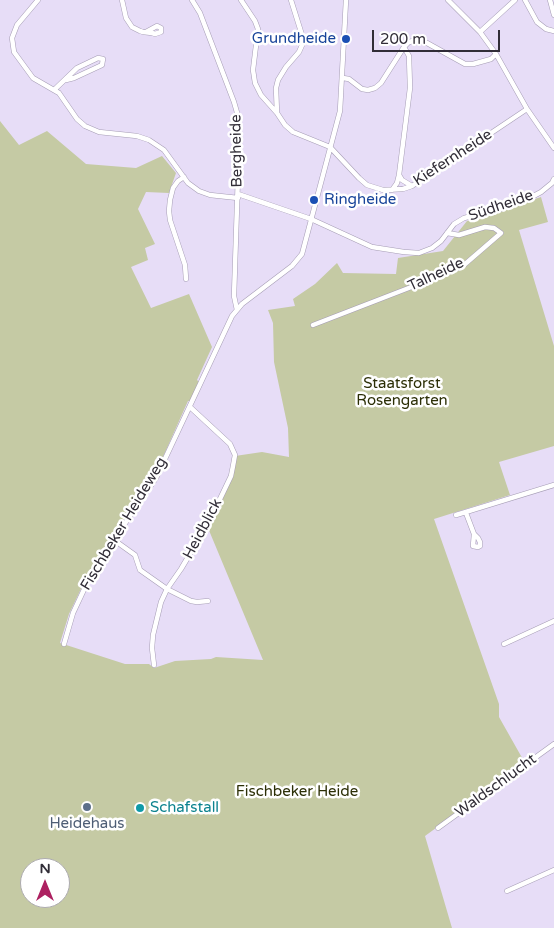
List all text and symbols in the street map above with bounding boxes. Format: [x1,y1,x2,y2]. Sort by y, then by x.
scale bar [374,20,502,52]
place label: Grundheide [252,30,336,48]
text: 200 m [380,30,426,48]
marker: Grundheide [340,33,352,45]
street label: Bergheide [227,114,247,188]
street label: Kiefernheide [410,126,496,190]
street label: Südheide [466,187,536,225]
place label: Ringheide [324,191,396,209]
marker: Ringheide [308,194,320,206]
street label: Talheide [405,254,467,296]
park label: Staatsforst Rosengarten [356,375,448,410]
street label: Fischbeker Heideweg [77,454,171,594]
street label: Heidblick [180,496,226,562]
street label: Waldschlucht [452,750,540,822]
park label: Fischbeker Heide [236,783,358,801]
place label: Schafstall [150,799,219,817]
marker: Heidehaus [81,801,93,813]
marker: Schafstall [134,802,146,814]
place label: Heidehaus [49,815,125,833]
north arrow [20,858,70,908]
text: N [39,860,51,877]

